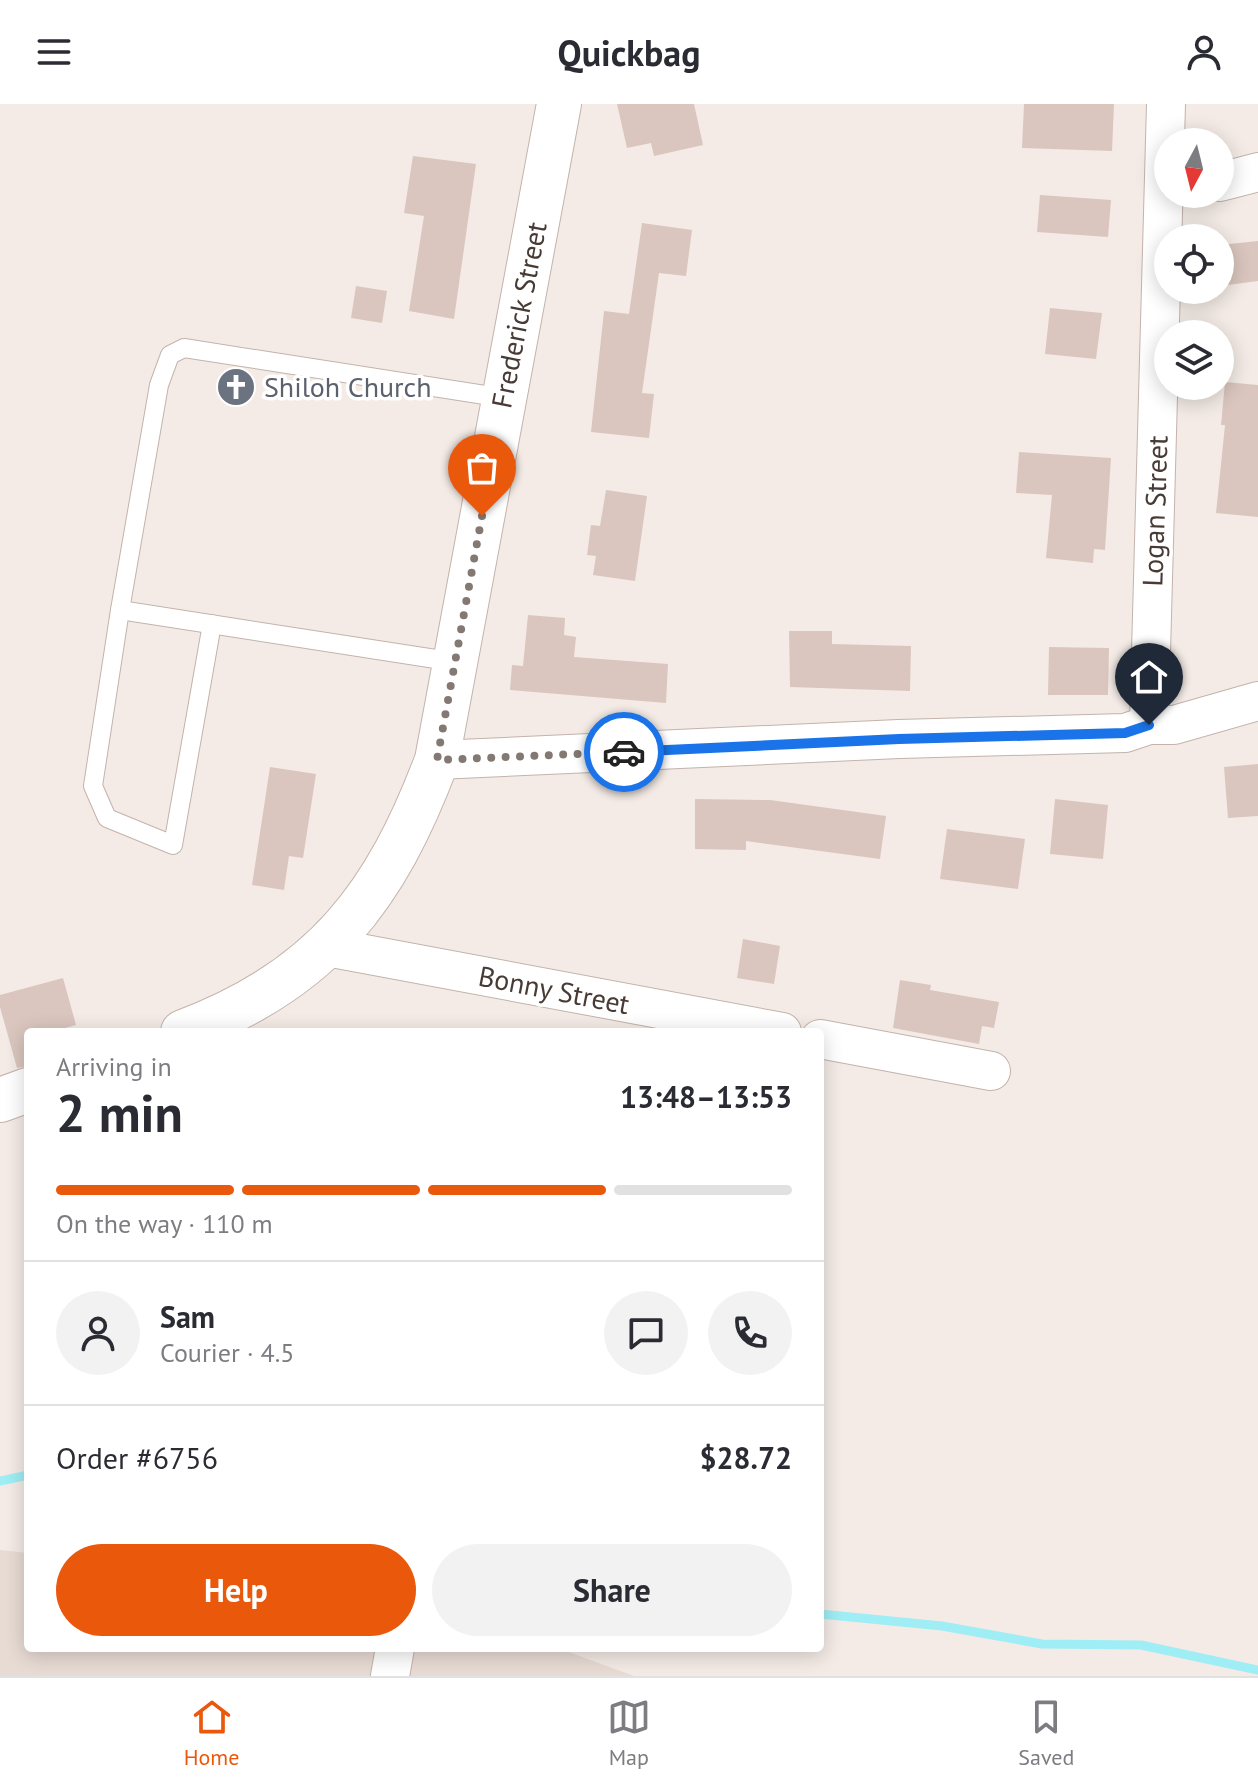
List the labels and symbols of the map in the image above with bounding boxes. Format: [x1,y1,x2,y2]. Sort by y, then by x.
north arrow [1154,128,1234,208]
street label: Frederick Street [482,218,555,411]
church icon: Shiloh Church [215,366,257,408]
place label: Shiloh Church [264,368,432,405]
pin [448,434,516,516]
street label: Logan Street [1133,434,1176,587]
pin [1115,643,1183,725]
courier [584,712,664,792]
street label: Bonny Street [475,957,633,1022]

